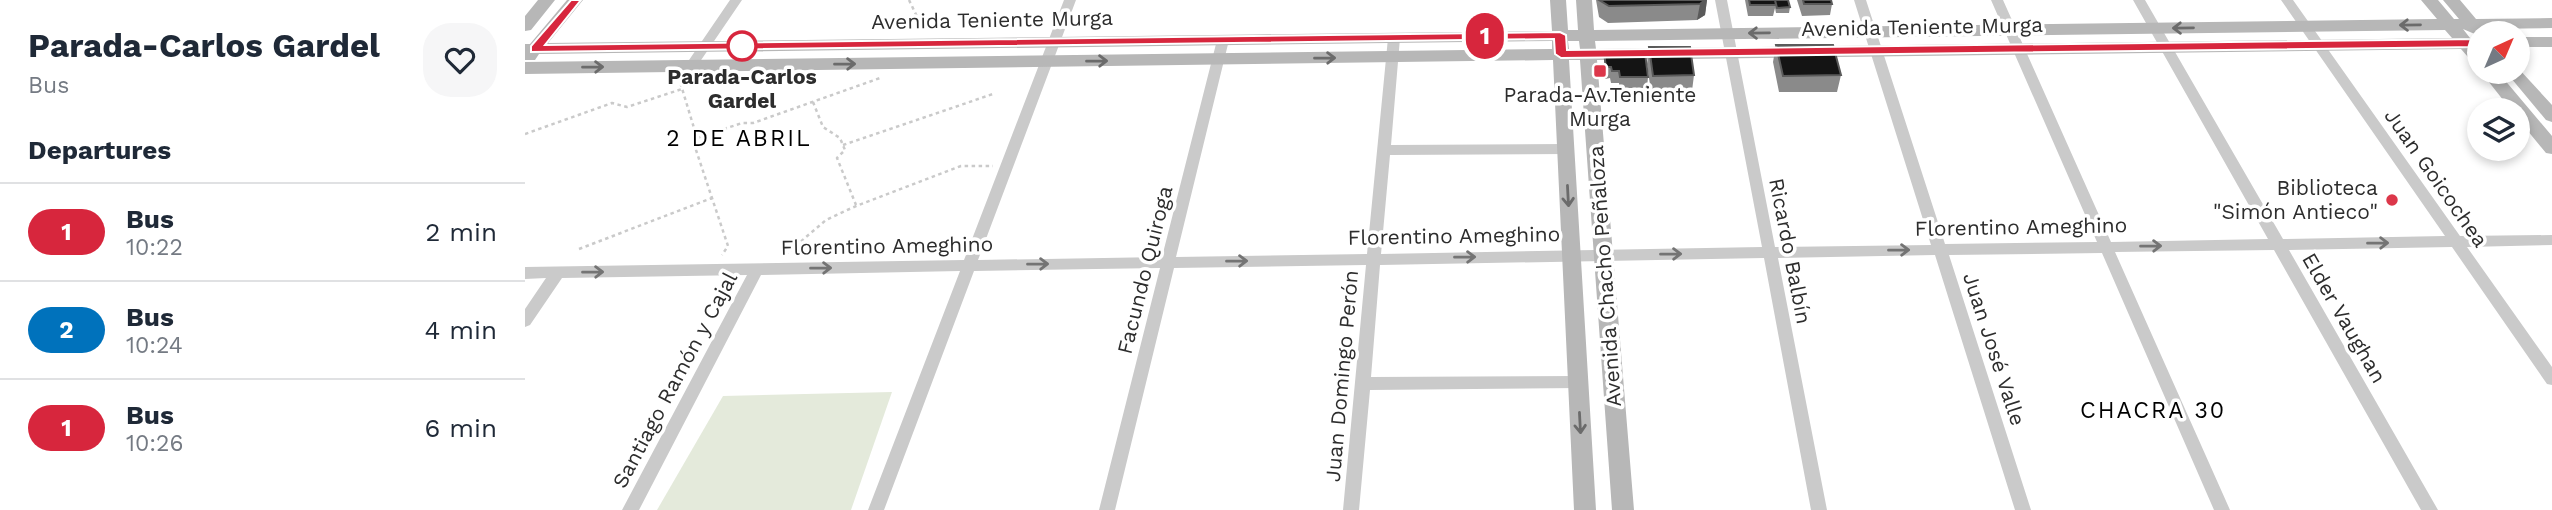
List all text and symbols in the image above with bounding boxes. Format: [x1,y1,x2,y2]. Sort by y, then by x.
street label: Avenida Teniente Murga [871,5,1113,34]
street label: Avenida Teniente Murga [1801,12,2043,41]
line badge: 1 [1462,13,1508,59]
one-way arrow [2399,18,2422,32]
one-way arrow [2172,21,2195,35]
north arrow [2467,21,2531,84]
map controls [2467,21,2530,161]
text: 1 [1480,22,1490,50]
button: heart [423,23,497,97]
text: Parada-Carlos Gardel [28,26,380,65]
one-way arrow [1748,26,1771,40]
marker: Parada-Carlos Gardel [727,31,757,61]
one-way arrow [1313,51,1336,64]
one-way arrow [1085,54,1108,67]
one-way arrow [833,57,856,71]
one-way arrow [581,60,604,74]
marker: Parada-Av.Teniente Murga [1592,63,1608,79]
place label: Parada-Carlos Gardel [667,64,817,113]
text: Bus [28,72,69,99]
place label: Parada-Av.Teniente Murga [1504,82,1696,131]
button: layers [2467,98,2530,161]
street label: Juan Goicochea [2379,104,2494,252]
district label: 2 DE ABRIL [666,125,812,152]
text: Departures [28,135,171,165]
street label: Avenida Chacho Peñaloza [1583,144,1626,408]
place label: Biblioteca "Simón Antieco" [2213,175,2378,224]
street label: Ricardo Balbín [1764,176,1817,326]
street label: Facundo Quiroga [1112,183,1178,357]
one-way arrow [1562,184,1575,207]
marker: Biblioteca "Simón Antieco" [2384,192,2400,208]
text: Bus [126,204,174,234]
street label: Florentino Ameghino [1914,212,2128,241]
text: 2 min [425,217,497,247]
text: 1 [61,218,72,246]
street label: Florentino Ameghino [1347,221,1561,250]
street label: Florentino Ameghino [780,231,994,260]
text: 10:22 [126,234,183,261]
one-way arrow [2367,236,2390,249]
one-way arrow [2139,239,2162,253]
one-way arrow [1887,243,1910,257]
one-way arrow [1660,247,1683,261]
street label: Elder Vaughan [2297,248,2392,387]
one-way arrow [1453,250,1476,264]
one-way arrow [1225,254,1248,268]
one-way arrow [1026,257,1049,271]
one-way arrow [809,261,832,275]
one-way arrow [581,265,604,278]
street label: Santiago Ramón y Cajal [607,267,742,492]
street label: Juan Domingo Perón [1320,269,1363,483]
street label: Juan José Valle [1958,269,2031,428]
text: Bus [126,302,174,332]
text: 4 min [424,315,497,345]
text: 2 [59,316,74,344]
text: 10:24 [126,332,183,359]
district label: CHACRA 30 [2080,397,2226,424]
text: Bus [126,400,174,430]
one-way arrow [1574,411,1587,434]
text: 6 min [425,413,497,443]
text: 1 [61,414,72,442]
text: 10:26 [126,430,183,457]

